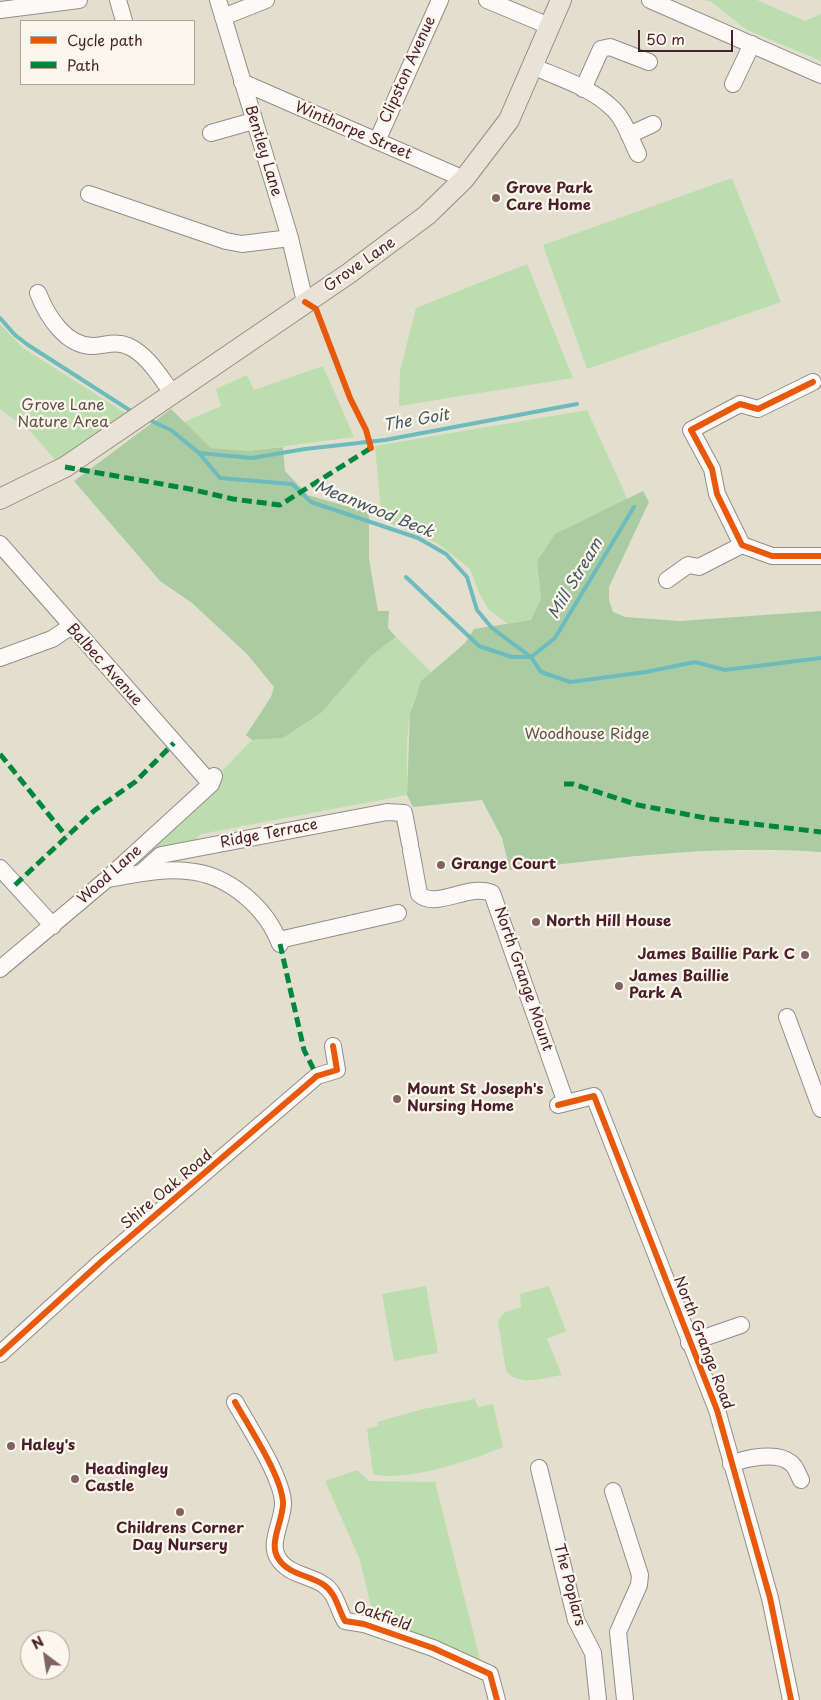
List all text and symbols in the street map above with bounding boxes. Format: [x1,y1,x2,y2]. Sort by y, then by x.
street label: Clipston Avenue [376,14,440,126]
legend [20,20,195,85]
scale bar [641,20,736,52]
text: 50 m [646,27,685,50]
text: Cycle path [67,28,143,51]
text: Path [67,53,99,76]
street label: Winthorpe Street [292,98,414,164]
street label: Bentley Lane [241,103,285,199]
place label: Grove Park Care Home [506,180,593,215]
marker: Grove Park Care Home [490,192,502,204]
street label: Grove Lane [321,234,399,296]
park label: Grove Lane Nature Area [17,397,109,432]
water label: The Goit [382,406,450,436]
water label: Meanwood Beck [312,477,436,543]
water label: Mill Stream [545,535,607,623]
street label: Balbec Avenue [62,620,146,710]
park label: Woodhouse Ridge [525,726,649,744]
street label: Ridge Terrace [219,816,319,852]
street label: Wood Lane [74,842,146,908]
place label: Grange Court [451,856,556,874]
marker: Grange Court [435,859,447,871]
street label: North Grange Mount [490,904,556,1054]
place label: North Hill House [546,913,671,931]
marker: North Hill House [530,916,542,928]
place label: James Baillie Park C [638,946,795,964]
marker: James Baillie Park C [799,949,811,961]
place label: James Baillie Park A [629,968,729,1003]
marker: James Baillie Park A [613,980,625,992]
place label: Mount St Joseph's Nursing Home [407,1081,543,1116]
marker: Mount St Joseph's Nursing Home [391,1093,403,1105]
street label: Shire Oak Road [118,1147,216,1233]
street label: North Grange Road [669,1274,737,1412]
place label: Haley's [21,1437,75,1455]
marker: Haley's [5,1440,17,1452]
place label: Headingley Castle [85,1461,168,1496]
marker: Headingley Castle [69,1473,81,1485]
marker: Childrens Corner Day Nursery [174,1506,186,1518]
place label: Childrens Corner Day Nursery [116,1520,244,1555]
street label: The Poplars [549,1542,589,1628]
street label: Oakfield [351,1598,413,1636]
north arrow [20,1630,70,1680]
text: N [27,1631,48,1654]

